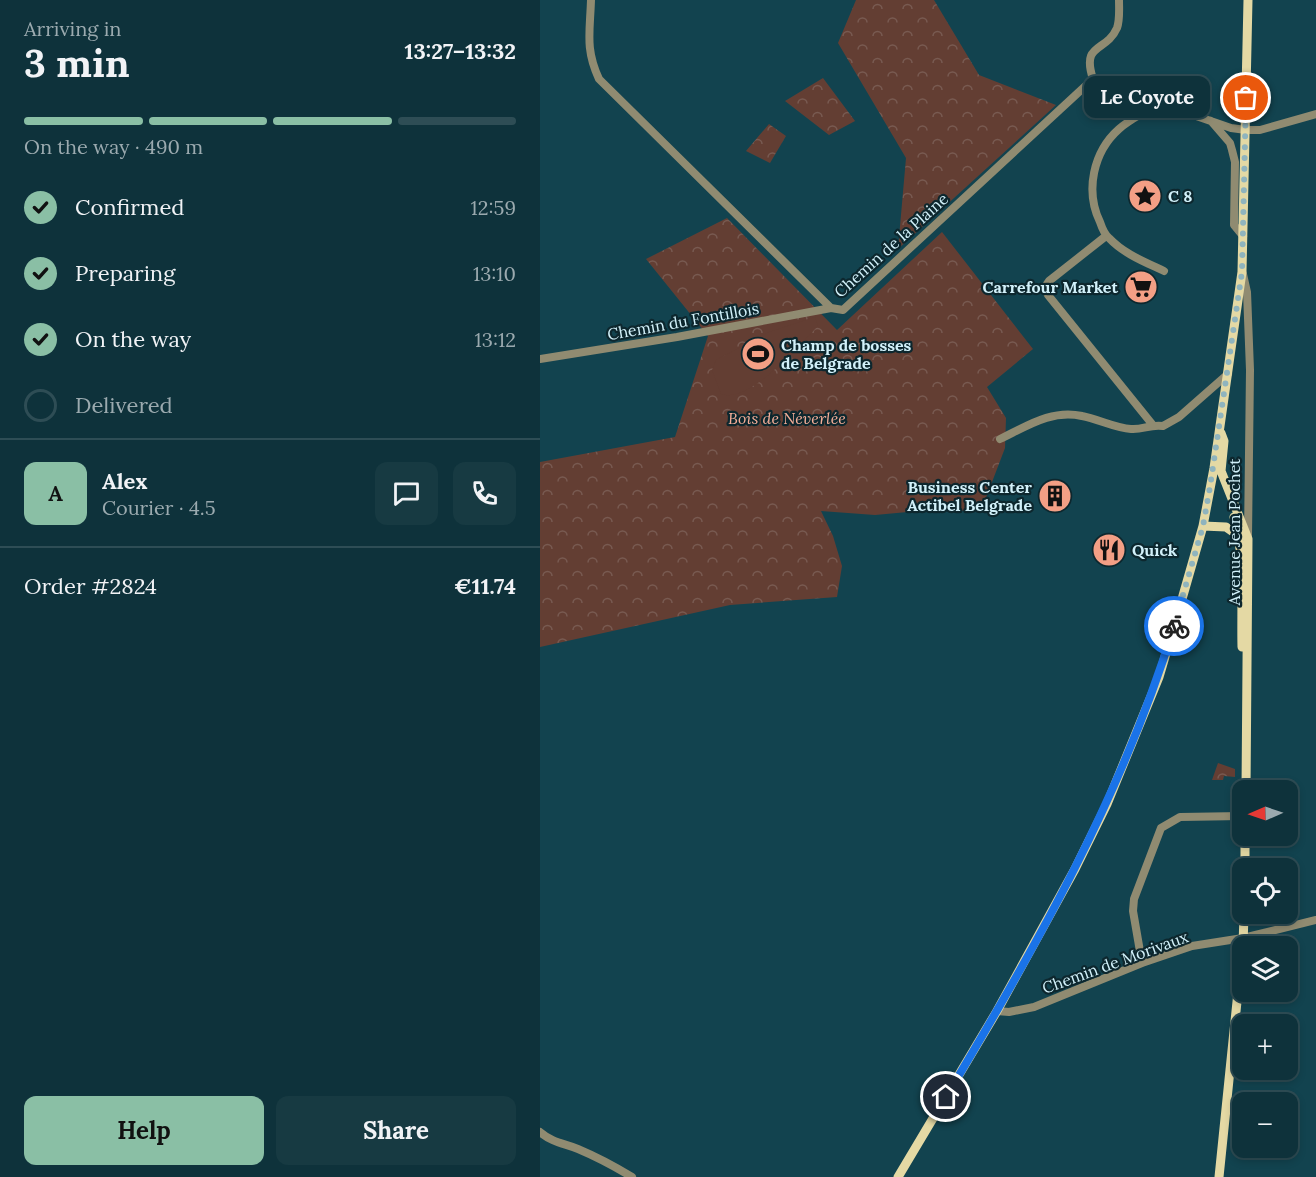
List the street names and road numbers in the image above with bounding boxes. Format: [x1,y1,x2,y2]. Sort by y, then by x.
street label: Chemin de la Plaine [830,188,952,301]
street label: Chemin du Fontillois [606,298,760,344]
street label: Avenue Jean Pochet [1224,458,1244,606]
street label: Chemin de Morivaux [1039,926,1191,998]

